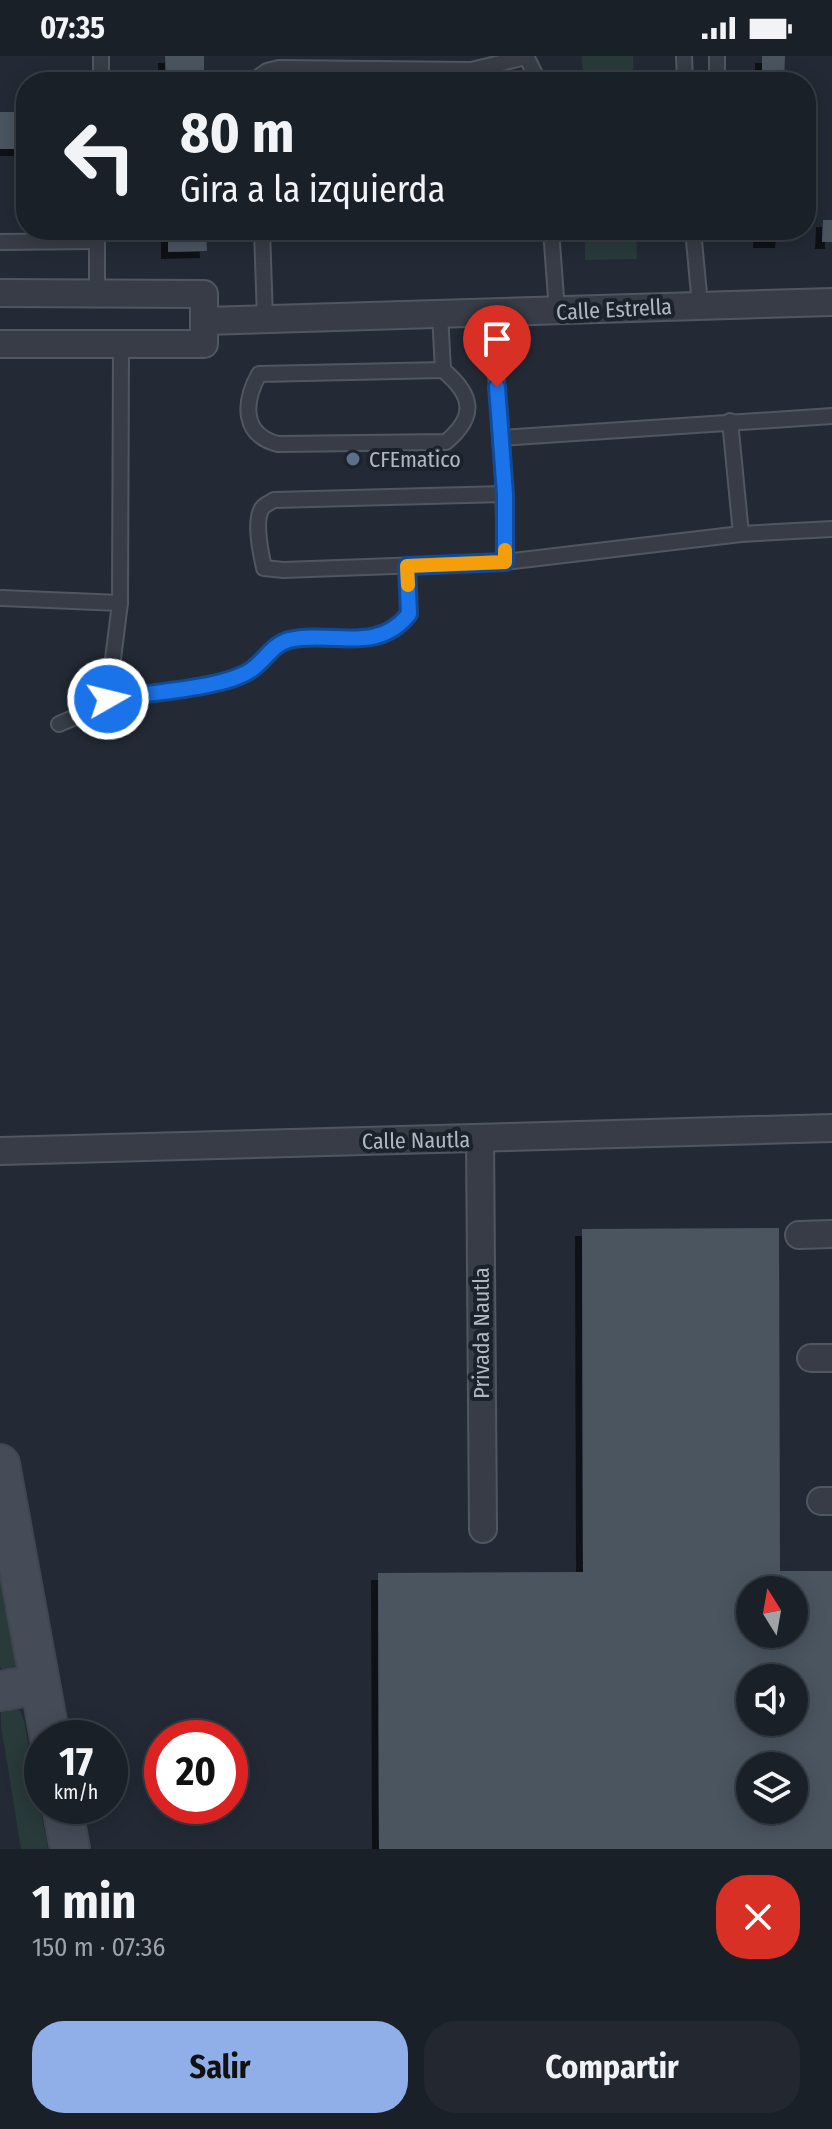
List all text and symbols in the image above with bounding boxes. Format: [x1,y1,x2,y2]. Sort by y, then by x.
text: 07:35 [40,10,105,46]
text: 80 m [180,100,295,167]
icon: left [48,104,152,208]
text: Gira a la izquierda [180,168,445,212]
street label: Calle Estrella [555,293,673,326]
pin [463,305,531,387]
icon: arrive [475,317,519,361]
place label: CFEmatico [369,446,461,473]
marker: CFEmatico [344,450,362,468]
position arrow [66,657,150,741]
street label: Calle Nautla [362,1126,470,1155]
street label: Privada Nautla [468,1267,495,1399]
north arrow [736,1576,808,1648]
map controls [736,1576,808,1824]
button: sound [736,1664,808,1736]
speed limit sign: 20 [144,1720,248,1824]
text: 17 [59,1738,93,1786]
button: layers [736,1752,808,1824]
text: km/h [54,1780,98,1804]
text: 1 min [32,1873,137,1931]
button: close [716,1875,800,1959]
text: 150 m · 07:36 [32,1932,165,1963]
button: Salir [32,2021,408,2113]
button: Compartir [424,2021,800,2113]

